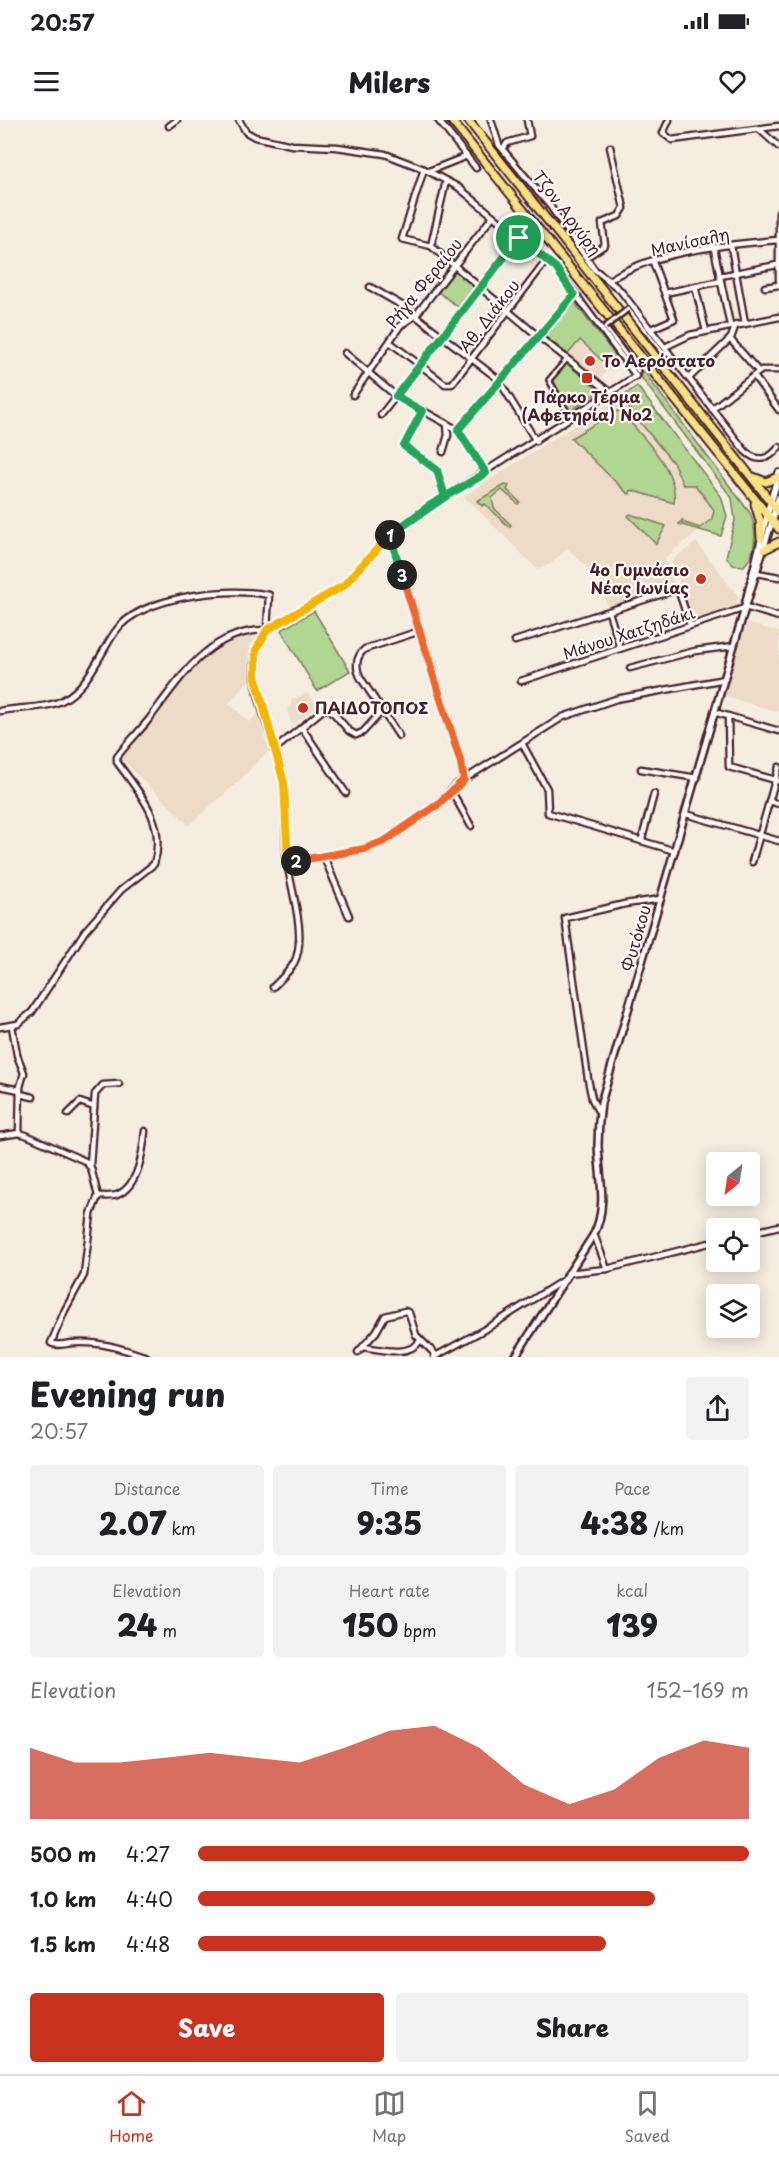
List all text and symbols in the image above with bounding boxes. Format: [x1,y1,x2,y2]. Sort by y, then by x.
text: 20:57 [30,5,94,38]
text: Milers [349,61,430,102]
icon: menu [30,65,63,98]
icon: heart [716,65,749,98]
street label: Τζον Αργύρη [528,165,608,260]
pin [493,212,544,263]
icon: arrive [502,221,535,254]
street label: Μανίσαλη [648,221,731,261]
street label: Ρήγα Φεραίου [379,232,467,333]
street label: Αθ. Διάκου [452,274,524,357]
place label: Το Αερόστατο [602,348,716,372]
marker: Το Αερόστατο [583,354,597,368]
marker: Πάρκο Τέρμα (Αφετηρία) Νο2 [580,371,594,385]
place label: Πάρκο Τέρμα (Αφετηρία) Νο2 [521,384,653,426]
pin: 1 [375,520,405,550]
text: 1 [386,523,394,547]
place label: 4ο Γυμνάσιο Νέας Ιωνίας [590,557,690,599]
pin: 3 [387,560,417,590]
text: 3 [397,563,407,587]
marker: 4ο Γυμνάσιο Νέας Ιωνίας [694,572,708,586]
street label: Μάνου Χατζηδάκι [559,599,698,665]
place label: ΠΑΙΔΟΤΟΠΟΣ [315,695,428,719]
marker: ΠΑΙΔΟΤΟΠΟΣ [296,701,310,715]
pin: 2 [281,846,311,876]
text: 2 [290,849,302,873]
street label: Φυτόκου [614,902,656,974]
north arrow [706,1152,760,1206]
map controls [706,1152,760,1338]
button: locate [706,1218,760,1272]
button: layers [706,1284,760,1338]
text: Evening run [30,1368,225,1418]
button: share [686,1377,749,1440]
text: 20:57 [30,1416,88,1446]
text: Distance [113,1476,180,1500]
text: Time [371,1476,408,1500]
text: Pace [614,1476,650,1500]
text: 2.07 [98,1500,166,1545]
text: 9:35 [357,1500,422,1545]
text: 4:38 [580,1500,648,1545]
text: km [166,1516,196,1540]
text: /km [648,1516,684,1540]
text: Elevation [112,1578,181,1602]
text: Heart rate [349,1578,430,1602]
text: kcal [616,1578,648,1602]
text: 24 [117,1602,157,1647]
text: 150 [342,1602,398,1647]
text: 139 [606,1602,658,1647]
text: m [157,1618,177,1642]
text: bpm [398,1618,437,1642]
text: Elevation [30,1675,116,1705]
text: 152–169 m [647,1675,749,1705]
text: 500 m [30,1839,97,1869]
text: 4:27 [126,1839,170,1869]
text: 1.0 km [30,1884,97,1914]
text: 4:40 [126,1884,173,1914]
text: 1.5 km [30,1929,96,1959]
text: 4:48 [126,1929,170,1959]
button: Save [30,1993,384,2062]
button: Share [396,1993,749,2062]
tab: Home [109,2087,154,2147]
tab: Map [372,2087,406,2147]
tab: Saved [624,2087,670,2147]

